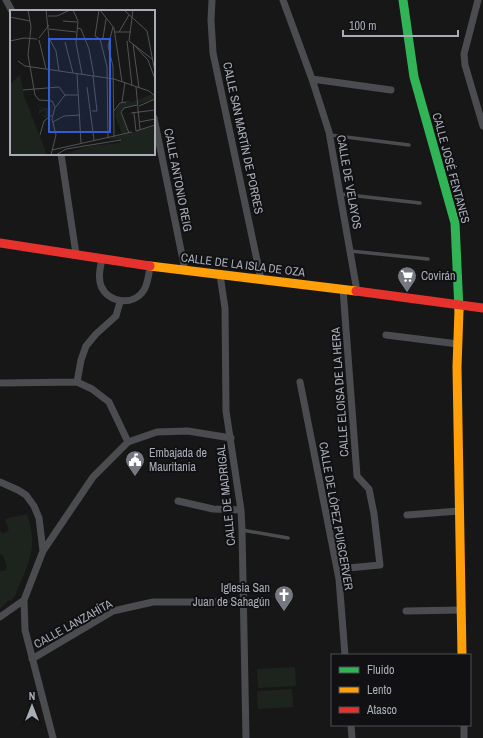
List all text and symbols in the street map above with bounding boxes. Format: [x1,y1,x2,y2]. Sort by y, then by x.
inset map [10,10,155,155]
scale bar [343,12,458,38]
text: 100 m [349,18,376,34]
street label: CALLE SAN MARTÍN DE PORRES [219,60,267,216]
street label: CALLE JOSÉ FENTANES [429,111,474,226]
street label: CALLE ANTONIO REIG [160,127,196,233]
street label: CALLE DE VELAYOS [333,134,365,231]
street label: CALLE DE LA ISLA DE OZA [180,249,306,281]
supermarket icon: Covirán [396,265,418,293]
place label: Covirán [421,268,455,284]
street label: CALLE ELOISA DE LA HERA [327,326,353,457]
street label: CALLE DE LÓPEZ PUIGCERVER [315,441,357,591]
street label: CALLE DE MADRIGAL [213,443,239,546]
place label: Embajada de Mauritania [149,445,207,475]
public building icon: Embajada de Mauritania [124,449,146,477]
place label: Iglesia San Juan de Sahagún [193,580,270,610]
church icon: Iglesia San Juan de Sahagún [273,584,295,612]
street label: CALLE LANZAHÍTA [31,596,115,652]
legend [331,654,471,726]
text: Fluido [367,662,394,678]
text: Lento [367,682,392,698]
north arrow [12,686,52,726]
text: N [29,689,35,703]
text: Atasco [366,702,397,718]

